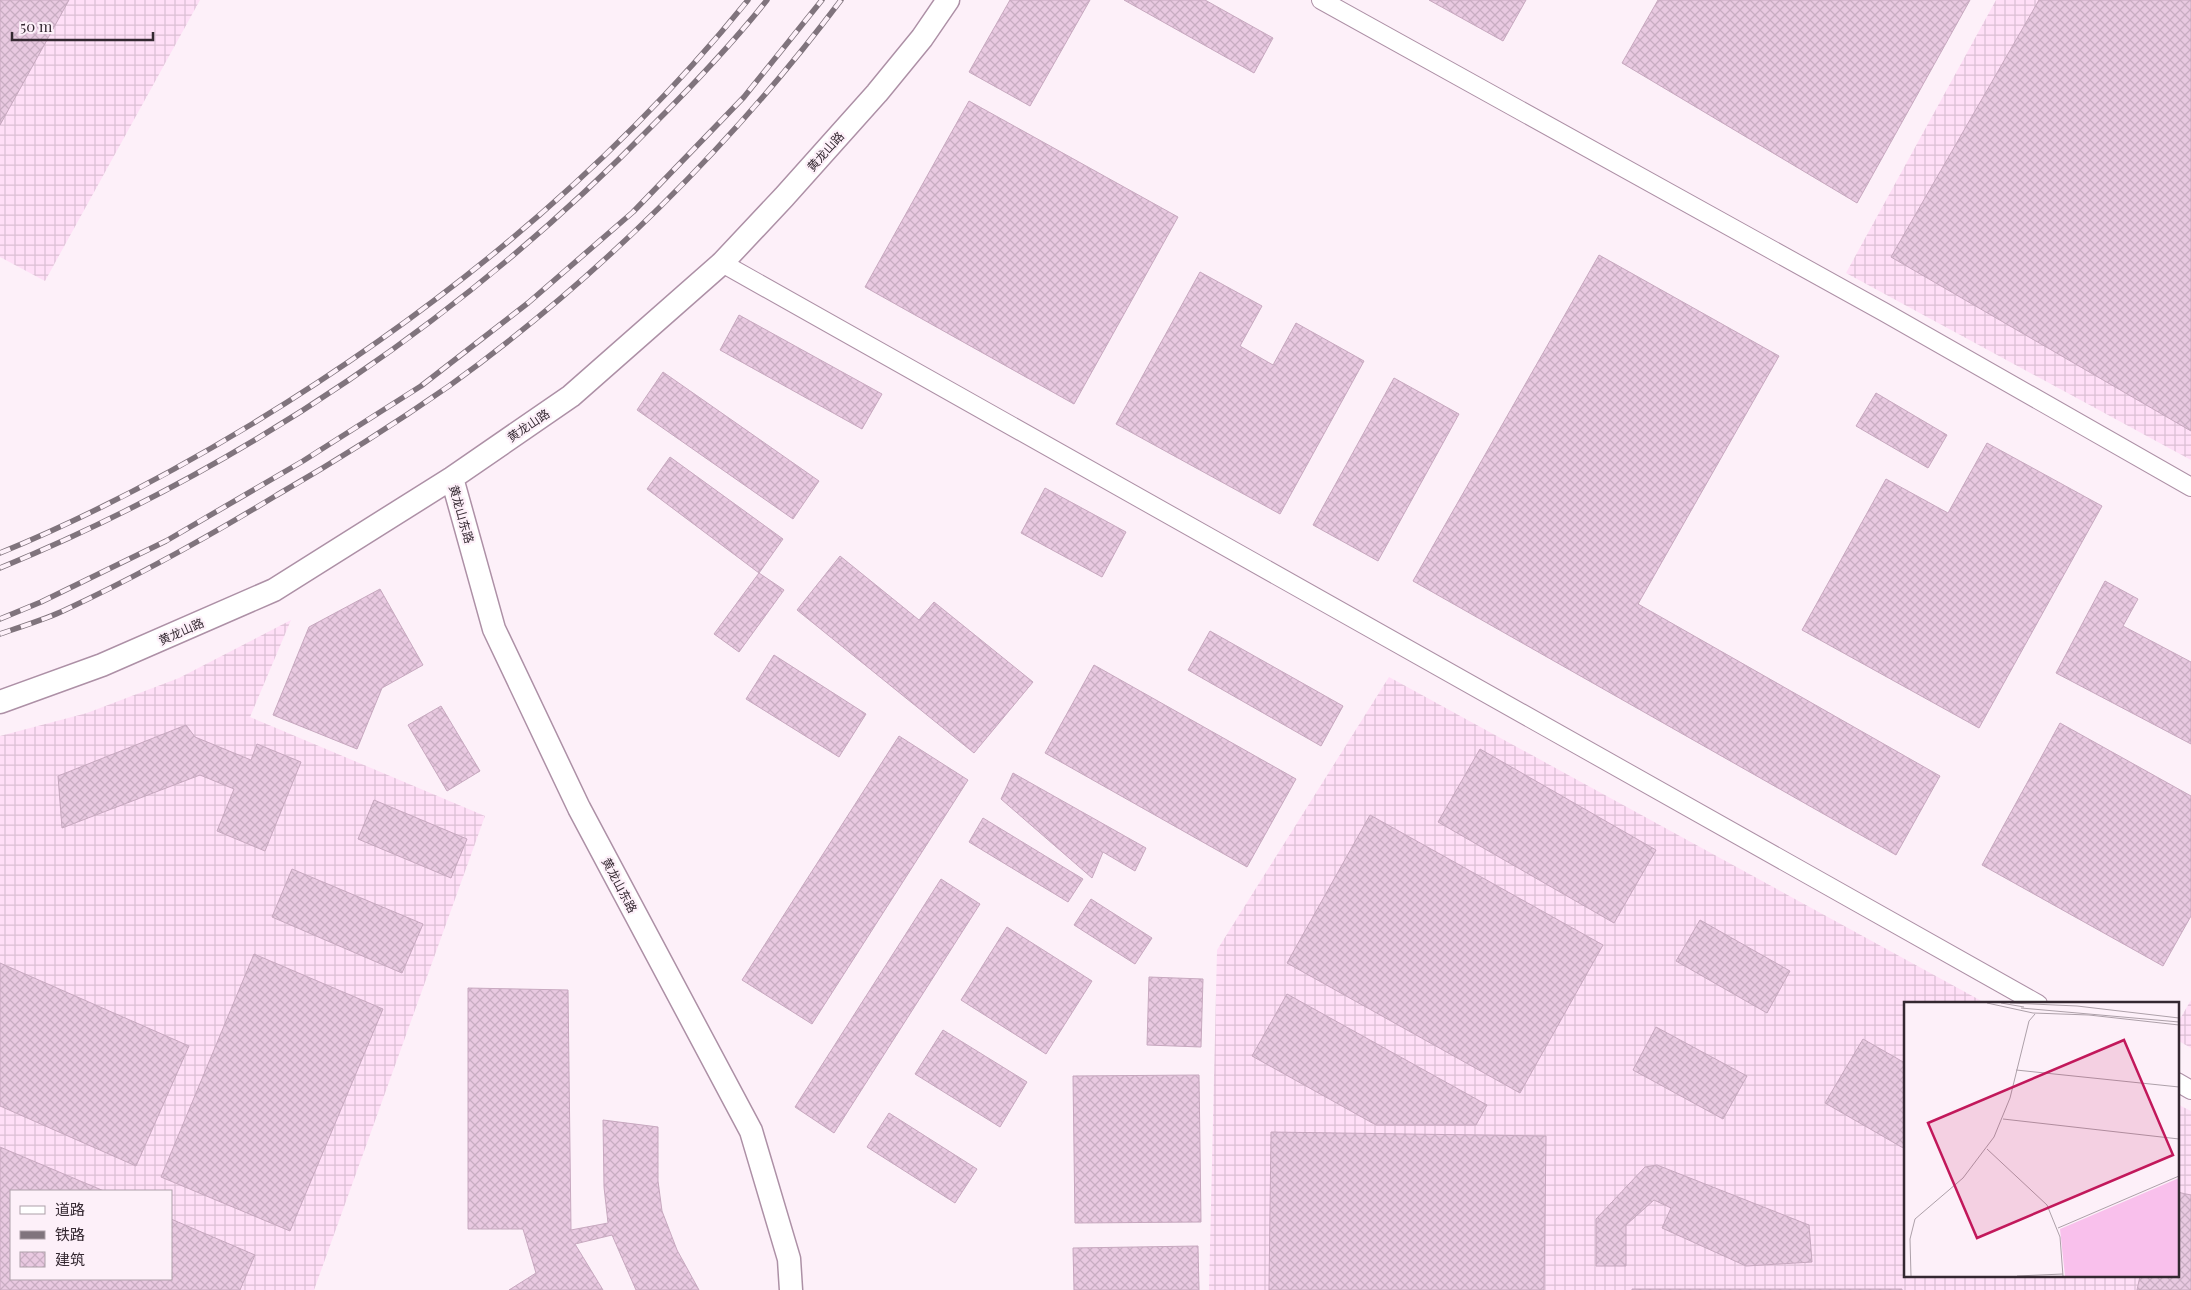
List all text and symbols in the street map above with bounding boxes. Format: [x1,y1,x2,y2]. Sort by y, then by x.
scale bar [12,10,154,42]
text: 50 m [20,16,53,36]
street label: 黄龙山路 [803,128,847,174]
street label: 黄龙山路 [504,405,552,445]
street label: 黄龙山东路 [446,483,478,545]
street label: 黄龙山路 [156,614,206,648]
street label: 黄龙山东路 [599,855,641,915]
inset map [1904,1002,2178,1278]
legend [10,1190,172,1280]
text: 道路 [55,1199,85,1219]
text: 铁路 [55,1224,85,1244]
text: 建筑 [55,1249,85,1269]

